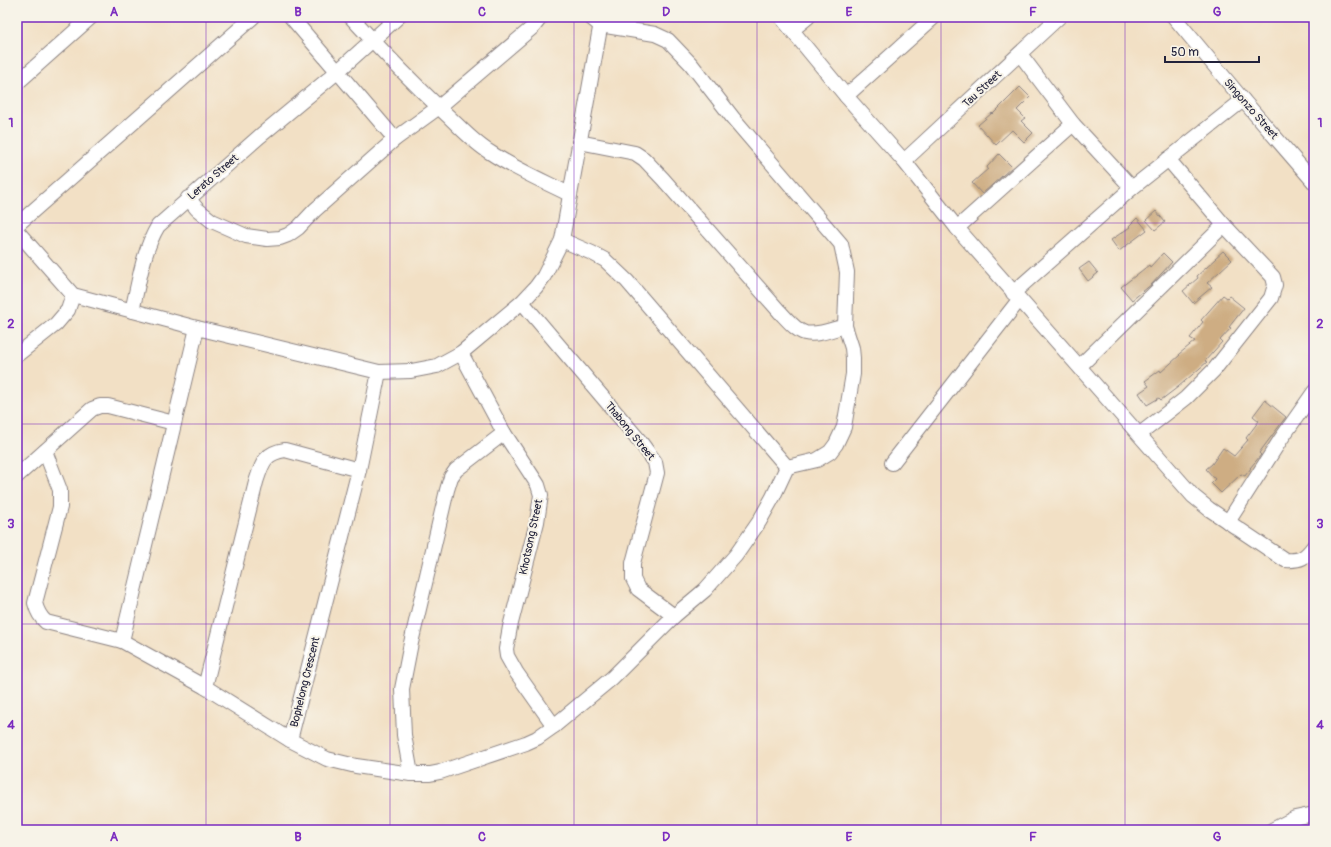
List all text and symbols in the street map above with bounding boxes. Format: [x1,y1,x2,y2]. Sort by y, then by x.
text: A [110,4,119,20]
text: B [294,4,302,20]
text: C [478,4,486,20]
text: D [662,4,670,20]
text: E [846,4,853,20]
text: F [1029,4,1037,20]
text: G [1213,4,1222,20]
scale bar [1165,38,1259,64]
text: 50 m [1171,45,1199,60]
street label: Tau Street [960,67,1004,110]
street label: Singonzo Street [1221,76,1281,142]
text: 1 [8,115,14,131]
text: 1 [1317,115,1323,131]
street label: Lerato Street [185,151,241,203]
text: 2 [7,316,15,332]
text: 2 [1316,316,1324,332]
street label: Thabong Street [602,399,658,463]
street label: Khotsong Street [517,498,545,576]
text: 3 [7,516,15,532]
text: 3 [1316,516,1324,532]
street label: Bophelong Crescent [287,635,323,729]
text: 4 [7,717,15,733]
text: 4 [1316,717,1324,733]
text: A [110,829,119,845]
text: B [294,829,302,845]
text: C [478,829,486,845]
text: D [662,829,670,845]
text: E [846,829,853,845]
text: F [1029,829,1037,845]
text: G [1213,829,1222,845]

